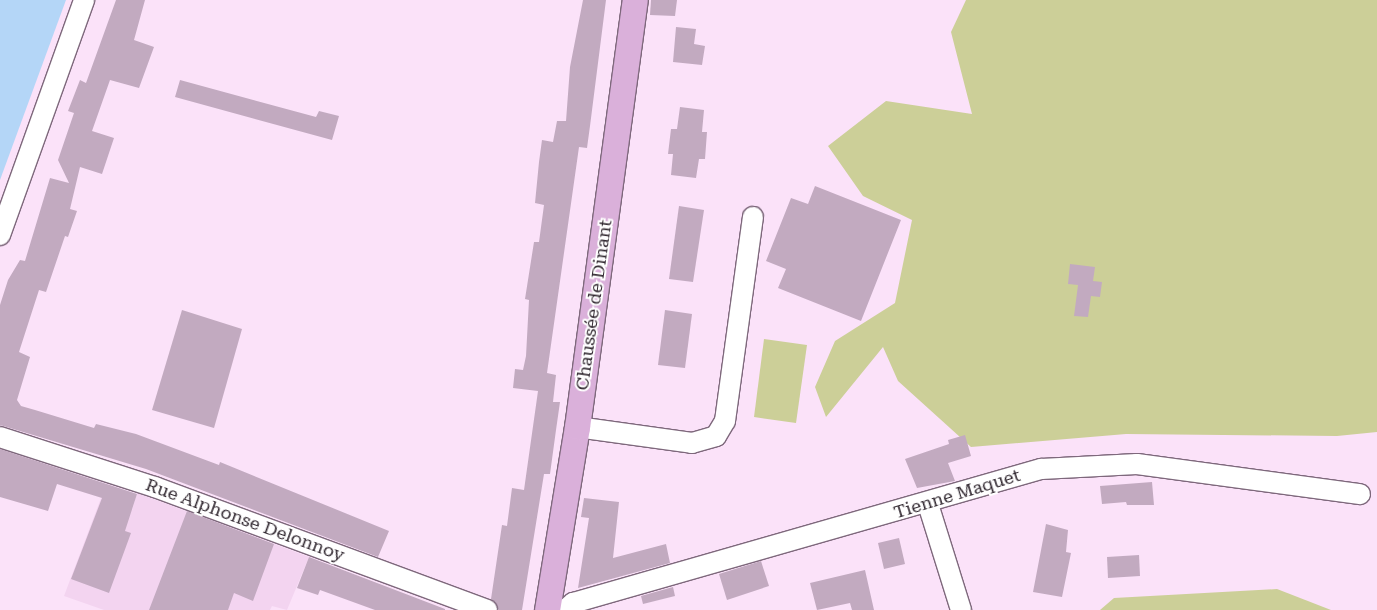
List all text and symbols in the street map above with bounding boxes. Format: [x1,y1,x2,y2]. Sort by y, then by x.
street label: Chaussée de Dinant [571,218,617,392]
street label: Tienne Maquet [891,464,1023,524]
street label: Rue Alphonse Delonnoy [143,474,347,566]

